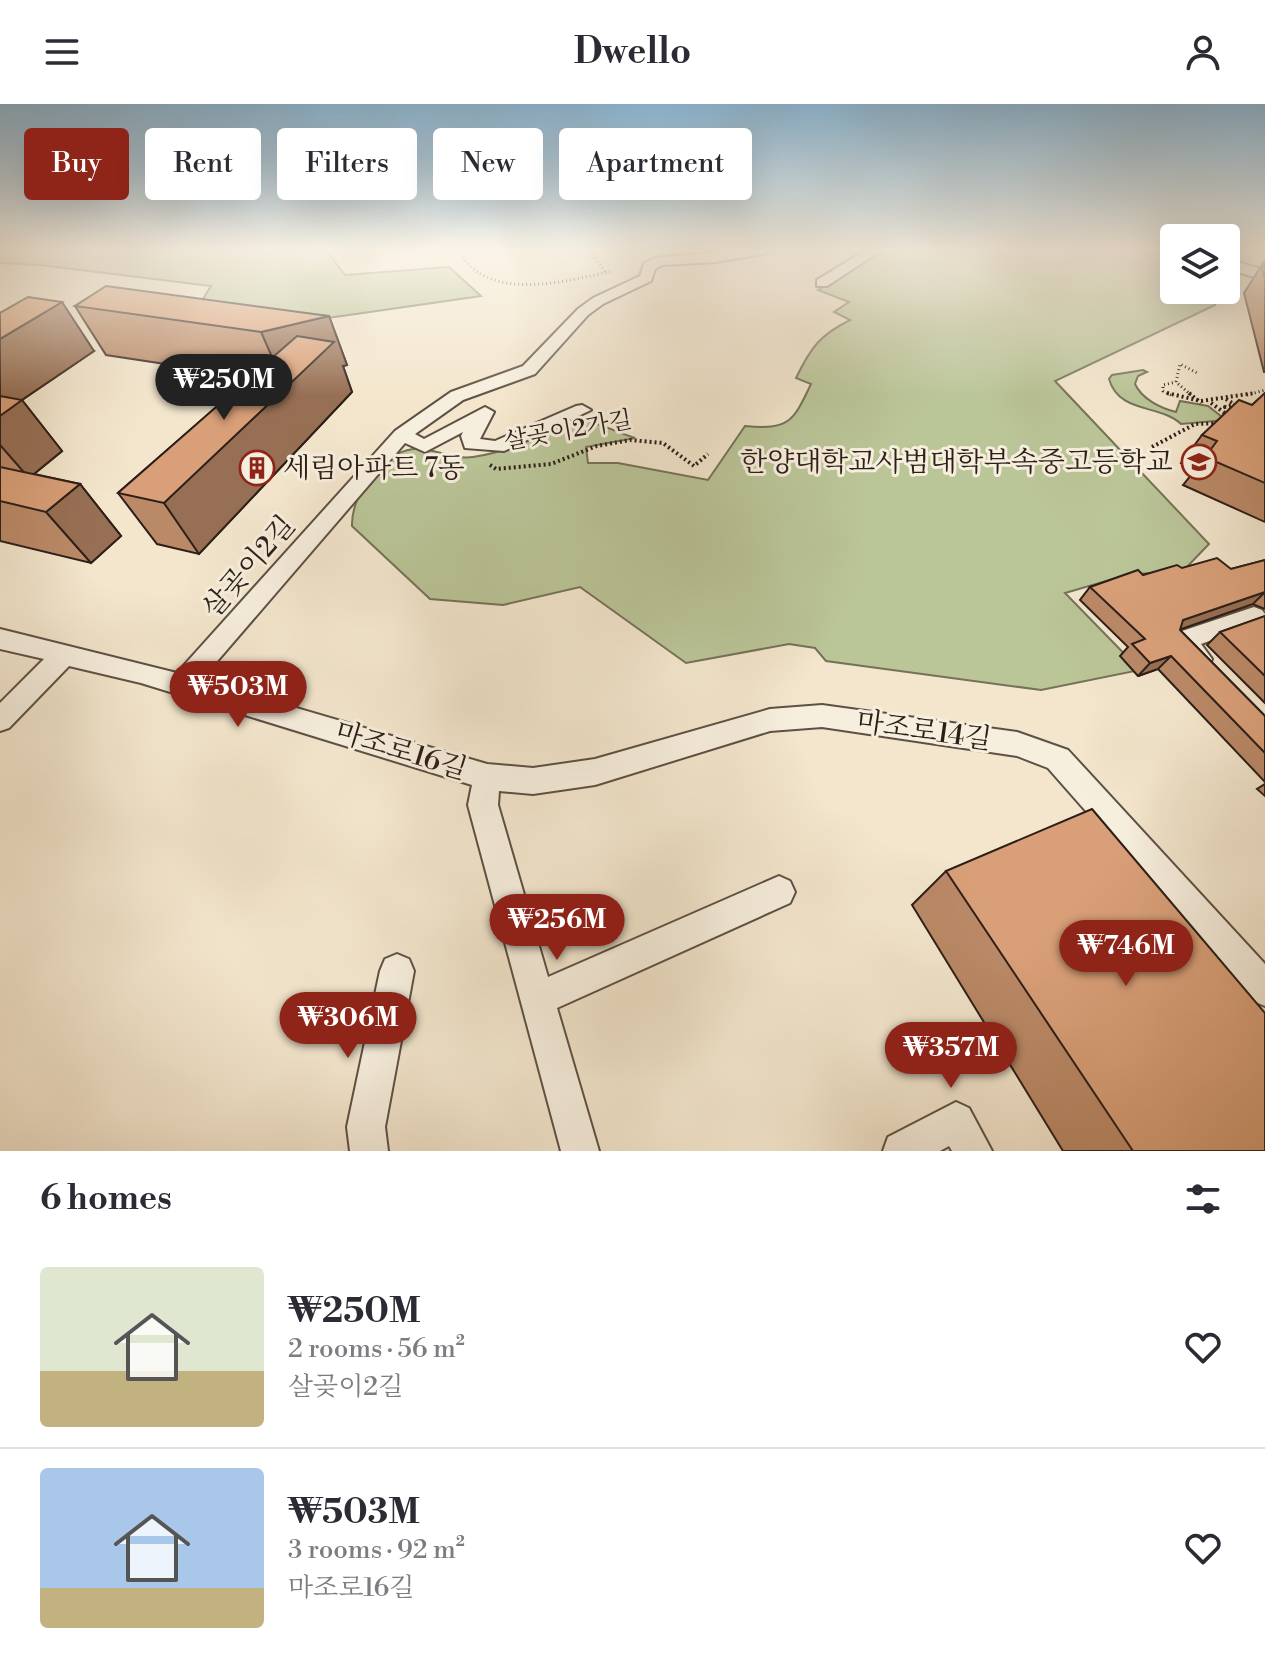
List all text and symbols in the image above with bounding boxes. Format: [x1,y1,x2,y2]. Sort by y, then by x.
icon: menu [40,30,84,74]
text: Dwello [574,30,691,75]
icon: person [1181,30,1225,74]
chip: Buy [24,128,129,200]
chip: Rent [145,128,261,200]
chip: Filters [277,128,417,200]
chip: New [433,128,543,200]
chip: Apartment [559,128,752,200]
map controls [1160,224,1240,304]
button: layers [1160,224,1240,304]
pin: ₩250M [168,354,280,422]
text: ₩250M [173,364,275,396]
street label: 살곶이2가길 [502,405,634,457]
school or university icon: 한양대학교사범대학부속중고등학교 [1180,443,1218,481]
place label: 한양대학교사범대학부속중고등학교 [740,445,1173,480]
building icon: 세림아파트 7동 [238,449,276,487]
place label: 세림아파트 7동 [283,451,465,486]
street label: 살곶이2길 [195,509,303,625]
pin: ₩503M [182,661,294,729]
text: ₩503M [188,671,288,703]
street label: 마조로14길 [854,704,994,758]
street label: 마조로16길 [331,714,471,788]
pin: ₩256M [501,894,613,962]
text: ₩256M [508,904,606,936]
pin: ₩746M [1070,920,1182,988]
text: ₩746M [1077,930,1175,962]
pin: ₩306M [292,992,404,1060]
text: ₩306M [298,1002,398,1034]
pin: ₩357M [895,1022,1007,1090]
text: ₩357M [903,1032,999,1064]
icon: filters [1181,1177,1225,1221]
text: 6 homes [40,1178,172,1220]
text: ₩250M [288,1291,421,1333]
icon: home [104,1299,200,1395]
icon: heart [1181,1325,1225,1369]
text: 2 rooms · 56 m² [288,1333,465,1365]
text: 살곶이2길 [288,1371,403,1403]
text: ₩503M [288,1492,420,1534]
icon: home [104,1500,200,1596]
icon: heart [1181,1526,1225,1570]
text: 3 rooms · 92 m² [288,1534,465,1566]
text: 마조로16길 [288,1572,415,1604]

